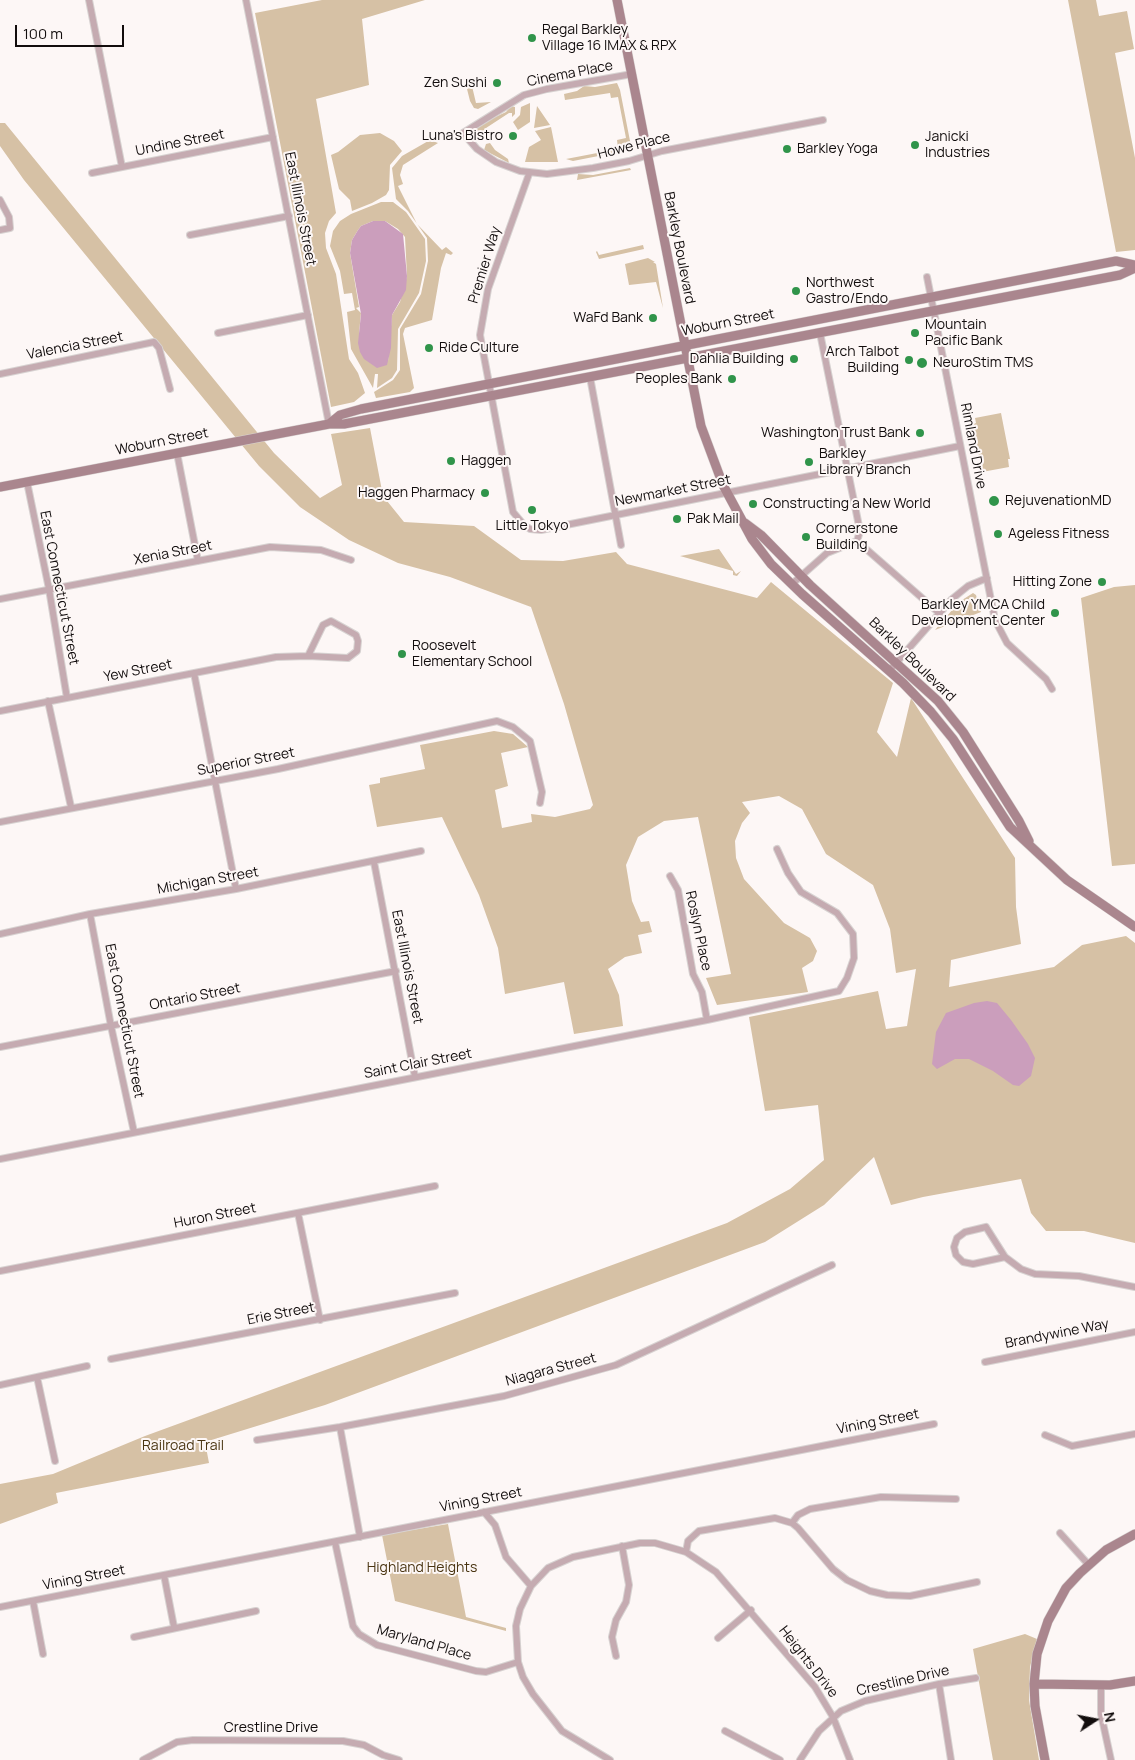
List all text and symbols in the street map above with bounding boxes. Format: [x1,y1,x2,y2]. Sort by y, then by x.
scale bar [18,15,126,47]
place label: Regal Barkley Village 16 IMAX & RPX [542,22,676,54]
text: 100 m [23,23,63,44]
marker: Regal Barkley Village 16 IMAX & RPX [526,32,538,44]
street label: Cinema Place [526,57,614,91]
place label: Zen Sushi [423,75,487,91]
marker: Zen Sushi [491,77,503,89]
street label: Undine Street [134,126,226,160]
place label: Luna's Bistro [422,128,503,144]
street label: Howe Place [596,129,672,163]
place label: Janicki Industries [925,129,990,162]
marker: Luna's Bistro [507,130,519,142]
marker: Janicki Industries [909,139,921,151]
place label: Barkley Yoga [797,141,878,157]
marker: Barkley Yoga [781,143,793,155]
street label: East Illinois Street [281,151,319,267]
street label: Barkley Boulevard [660,191,698,305]
street label: Premier Way [465,224,505,306]
place label: Northwest Gastro/Endo [806,275,888,308]
marker: Northwest Gastro/Endo [790,285,802,297]
street label: Woburn Street [680,306,776,340]
place label: WaFd Bank [573,310,643,326]
marker: WaFd Bank [647,312,659,324]
place label: Mountain Pacific Bank [925,317,1002,350]
marker: Mountain Pacific Bank [909,327,921,339]
street label: Valencia Street [25,328,125,364]
place label: Ride Culture [439,340,519,356]
marker: Ride Culture [423,342,435,354]
place label: Arch Talbot Building [826,344,899,377]
place label: Dahlia Building [690,351,784,367]
marker: Dahlia Building [788,353,800,365]
marker: Arch Talbot Building [903,354,915,366]
place label: NeuroStim TMS [933,355,1033,371]
marker: NeuroStim TMS [915,356,929,370]
place label: Peoples Bank [636,371,722,387]
marker: Peoples Bank [726,373,738,385]
street label: Rimland Drive [956,402,990,490]
street label: Woburn Street [114,425,210,459]
place label: Washington Trust Bank [761,425,910,441]
marker: Washington Trust Bank [914,427,926,439]
place label: Barkley Library Branch [819,446,911,478]
place label: Haggen [461,453,511,469]
marker: Haggen [445,455,457,467]
marker: Barkley Library Branch [803,456,815,468]
street label: Newmarket Street [614,472,732,510]
place label: Haggen Pharmacy [358,485,475,501]
marker: Haggen Pharmacy [479,487,491,499]
place label: RejuvenationMD [1005,493,1111,509]
marker: RejuvenationMD [987,494,1001,508]
place label: Constructing a New World [763,496,931,512]
marker: Constructing a New World [747,498,759,510]
marker: Little Tokyo [526,504,538,516]
street label: East Connecticut Street [36,509,82,667]
place label: Pak Mail [687,511,739,527]
marker: Pak Mail [671,513,683,525]
place label: Little Tokyo [496,518,568,534]
place label: Cornerstone Building [816,521,898,554]
place label: Ageless Fitness [1008,526,1109,542]
marker: Ageless Fitness [992,528,1004,540]
marker: Cornerstone Building [800,531,812,543]
street label: Xenia Street [132,537,214,569]
place label: Hitting Zone [1013,574,1092,590]
marker: Hitting Zone [1096,576,1108,588]
place label: Barkley YMCA Child Development Center [911,597,1045,630]
marker: Barkley YMCA Child Development Center [1049,607,1061,619]
street label: Barkley Boulevard [865,614,959,706]
place label: Roosevelt Elementary School [412,638,532,670]
marker: Roosevelt Elementary School [396,648,408,660]
street label: Yew Street [102,656,174,686]
street label: Superior Street [196,744,296,780]
street label: Michigan Street [156,864,260,898]
street label: Roslyn Place [681,889,715,973]
street label: East Illinois Street [388,909,426,1025]
street label: East Connecticut Street [101,942,147,1100]
street label: Ontario Street [148,980,242,1014]
street label: Saint Clair Street [363,1045,473,1083]
street label: Huron Street [173,1200,257,1232]
street label: Erie Street [246,1299,316,1329]
street label: Brandywine Way [1004,1316,1110,1352]
street label: Niagara Street [504,1350,598,1390]
street label: Vining Street [835,1406,921,1438]
park label: Railroad Trail [142,1438,224,1454]
street label: Vining Street [438,1484,524,1516]
park label: Highland Heights [367,1560,477,1576]
street label: Vining Street [41,1562,127,1594]
street label: Maryland Place [375,1621,473,1665]
street label: Heights Drive [775,1623,841,1701]
street label: Crestline Drive [855,1662,951,1700]
north arrow [1070,1695,1120,1745]
text: N [1100,1710,1121,1724]
street label: Crestline Drive [224,1720,318,1736]

